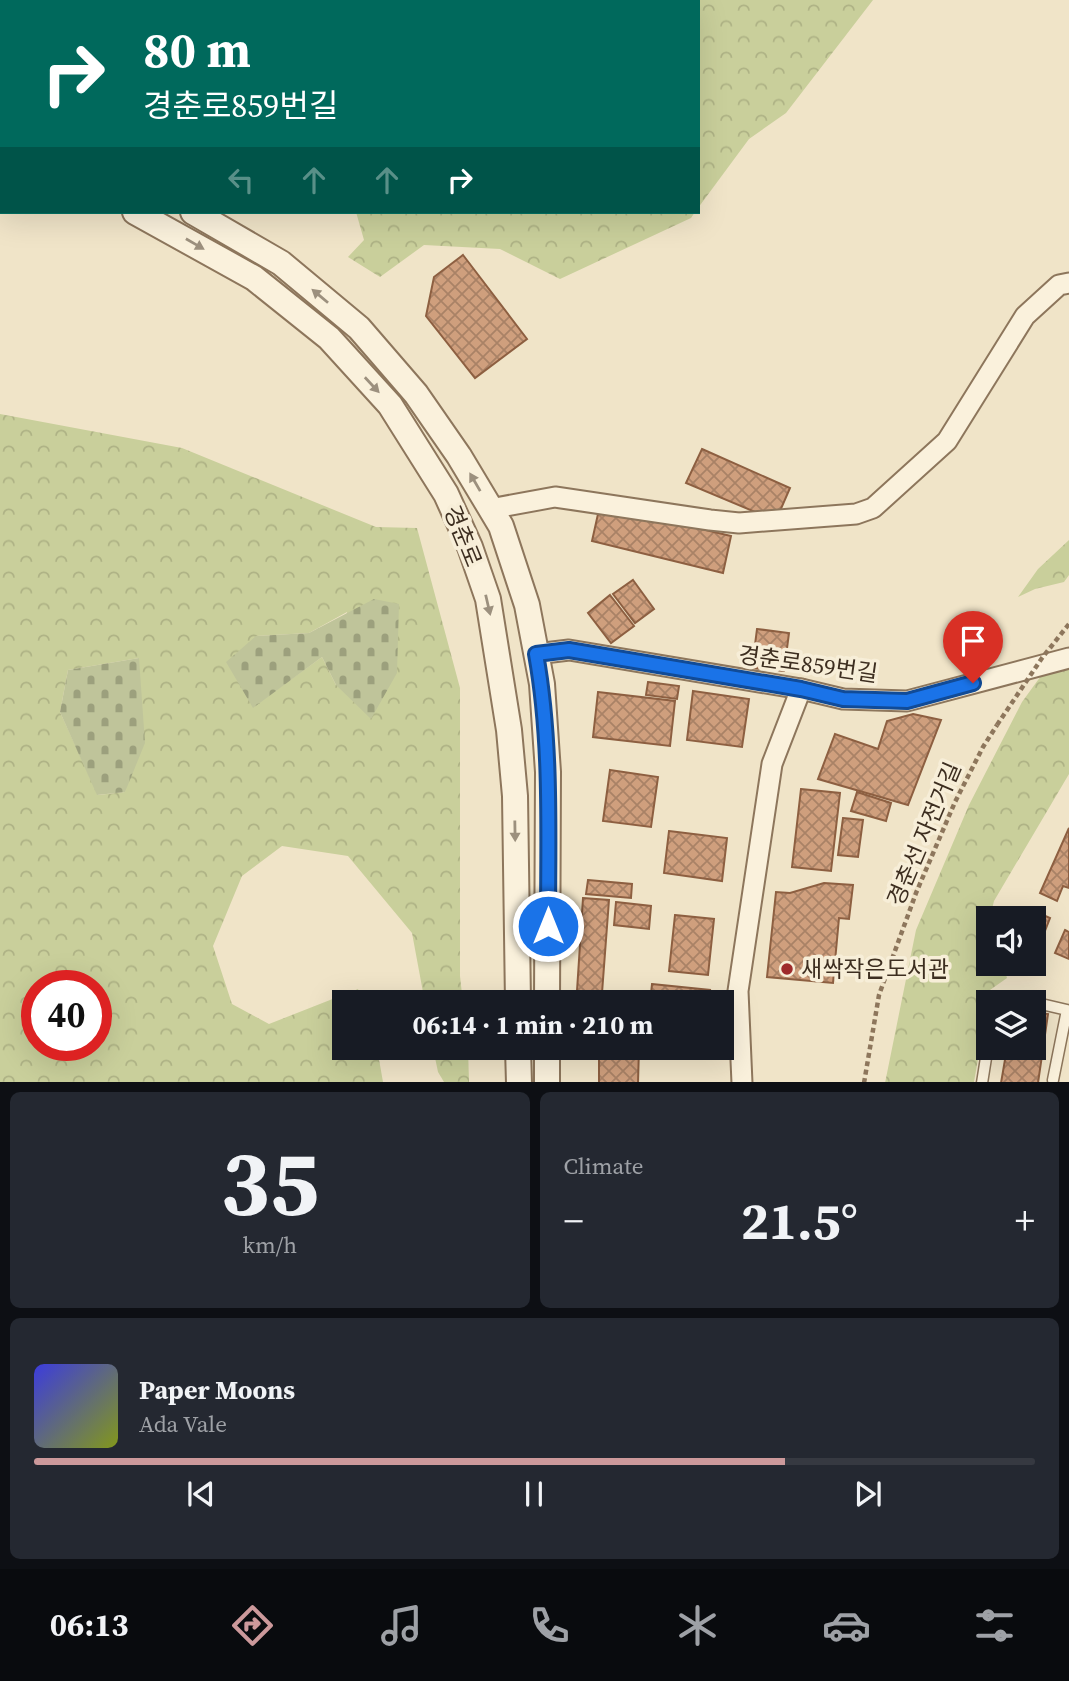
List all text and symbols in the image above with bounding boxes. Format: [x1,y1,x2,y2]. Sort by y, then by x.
text: 80 m [143,16,251,83]
icon: right [28,28,119,119]
text: 경춘로859번길 [143,84,338,128]
icon: left [222,161,260,199]
icon: ahead [295,161,333,199]
icon: ahead [368,161,406,199]
icon: right [441,161,479,199]
one-way arrow [185,238,205,250]
one-way arrow [311,288,329,303]
one-way arrow [363,376,379,393]
one-way arrow [469,472,481,492]
street label: 경춘로 [436,501,490,571]
one-way arrow [483,595,494,617]
pin [943,611,1003,683]
icon: arrive [954,622,992,660]
street label: 경춘로859번길 [736,638,880,690]
street label: 경춘선 자전거길 [879,757,969,911]
one-way arrow [509,820,521,842]
position arrow [511,889,585,963]
map controls [976,906,1046,1060]
button: sound [976,906,1046,976]
place label: 새싹작은도서관 [801,953,949,985]
marker: 새싹작은도서관 [779,961,795,977]
speed limit sign: 40 [21,970,112,1061]
button: layers [976,990,1046,1060]
text: 06:14 · 1 min · 210 m [413,1007,653,1043]
text: 35 [220,1121,319,1245]
text: Climate [564,1150,643,1182]
text: 21.5° [741,1185,858,1256]
text: − [564,1195,584,1247]
text: + [1015,1195,1035,1247]
text: km/h [242,1229,297,1261]
text: Paper Moons [139,1372,295,1408]
text: Ada Vale [139,1408,227,1440]
icon: previous [182,1475,220,1513]
icon: pause [515,1475,553,1513]
icon: next [849,1475,887,1513]
icon: directions [228,1601,277,1650]
icon: music [377,1601,426,1650]
icon: phone [525,1601,574,1650]
icon: climate [673,1601,722,1650]
icon: car [822,1601,871,1650]
icon: filters [970,1601,1019,1650]
text: 06:13 [50,1603,129,1647]

